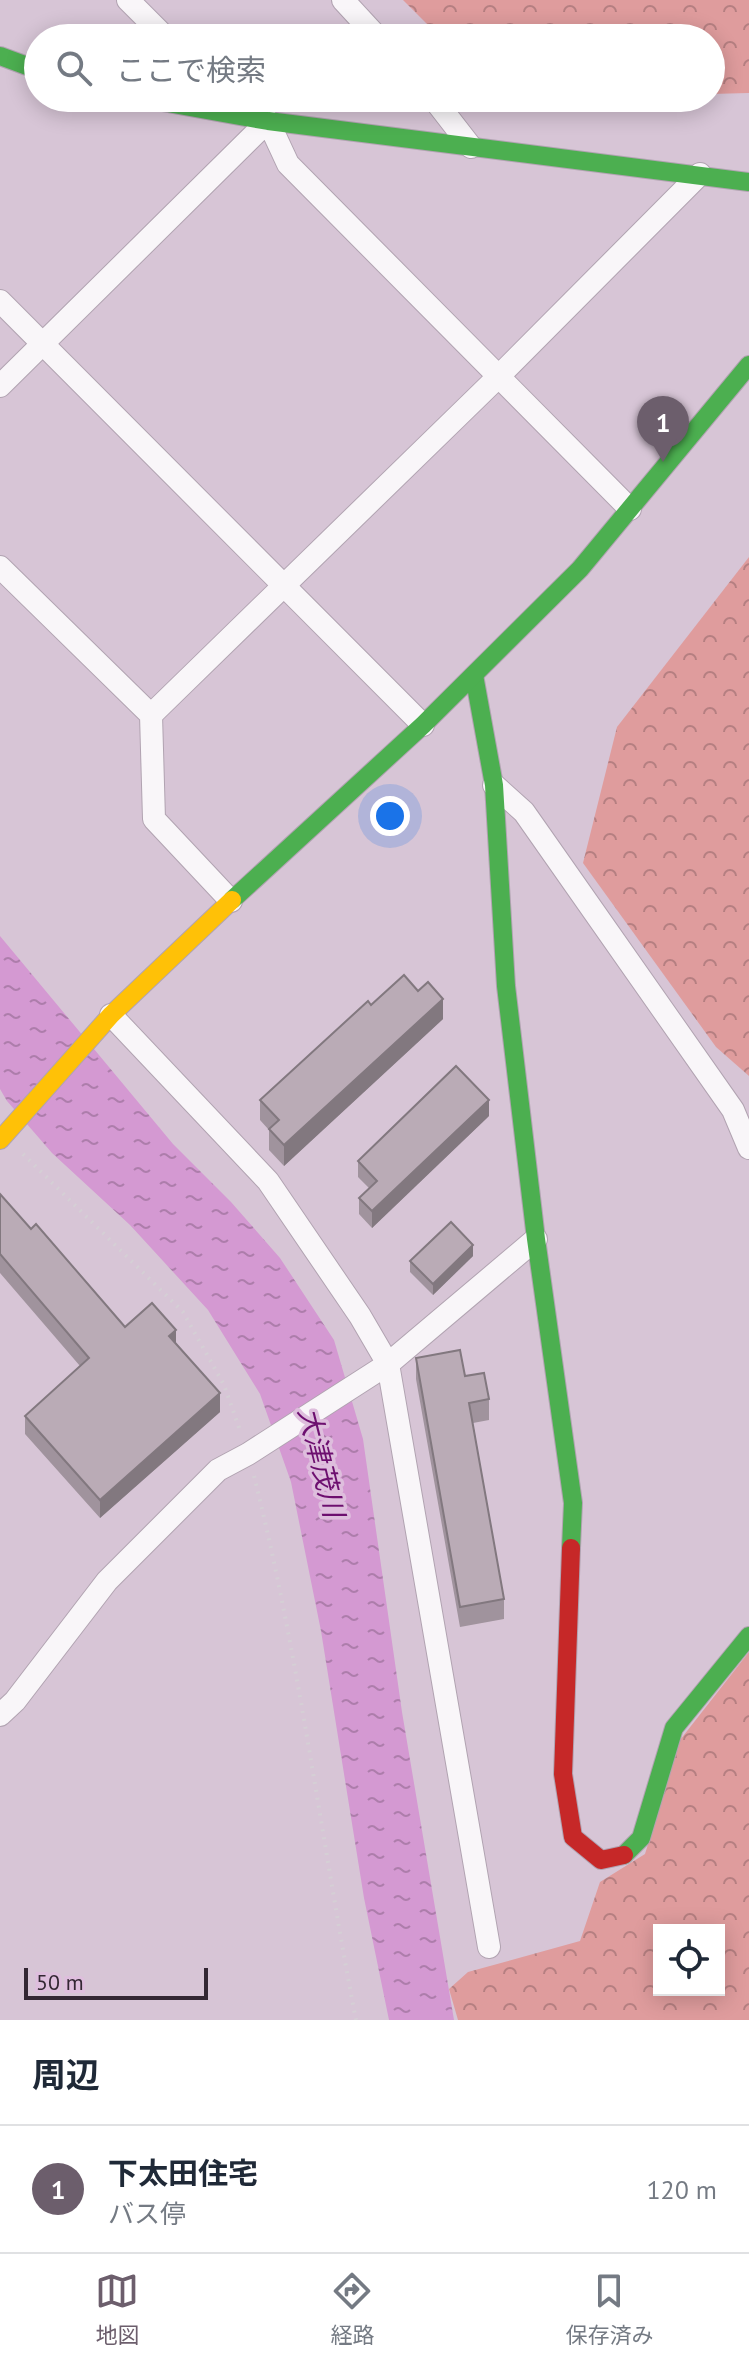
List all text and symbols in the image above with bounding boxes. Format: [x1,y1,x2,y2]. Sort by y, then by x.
search box [24,24,725,112]
icon: search [52,46,96,90]
text: ここで検索 [116,50,266,89]
pin: 1 [637,396,689,462]
your location [370,796,410,836]
water label: 大津茂川 [291,1403,354,1524]
map controls [653,1924,725,1996]
button: locate [653,1924,725,1996]
scale bar [24,1964,208,2000]
text: 50 m [36,1968,84,1996]
text: 周辺 [32,2052,100,2096]
text: 下太田住宅 [108,2153,258,2192]
text: 1 [51,2173,65,2206]
text: 120 m [646,2173,717,2206]
text: バス停 [108,2197,186,2230]
tab: 地図 [95,2269,140,2349]
tab: 経路 [330,2269,375,2349]
tab: 保存済み [565,2269,654,2349]

